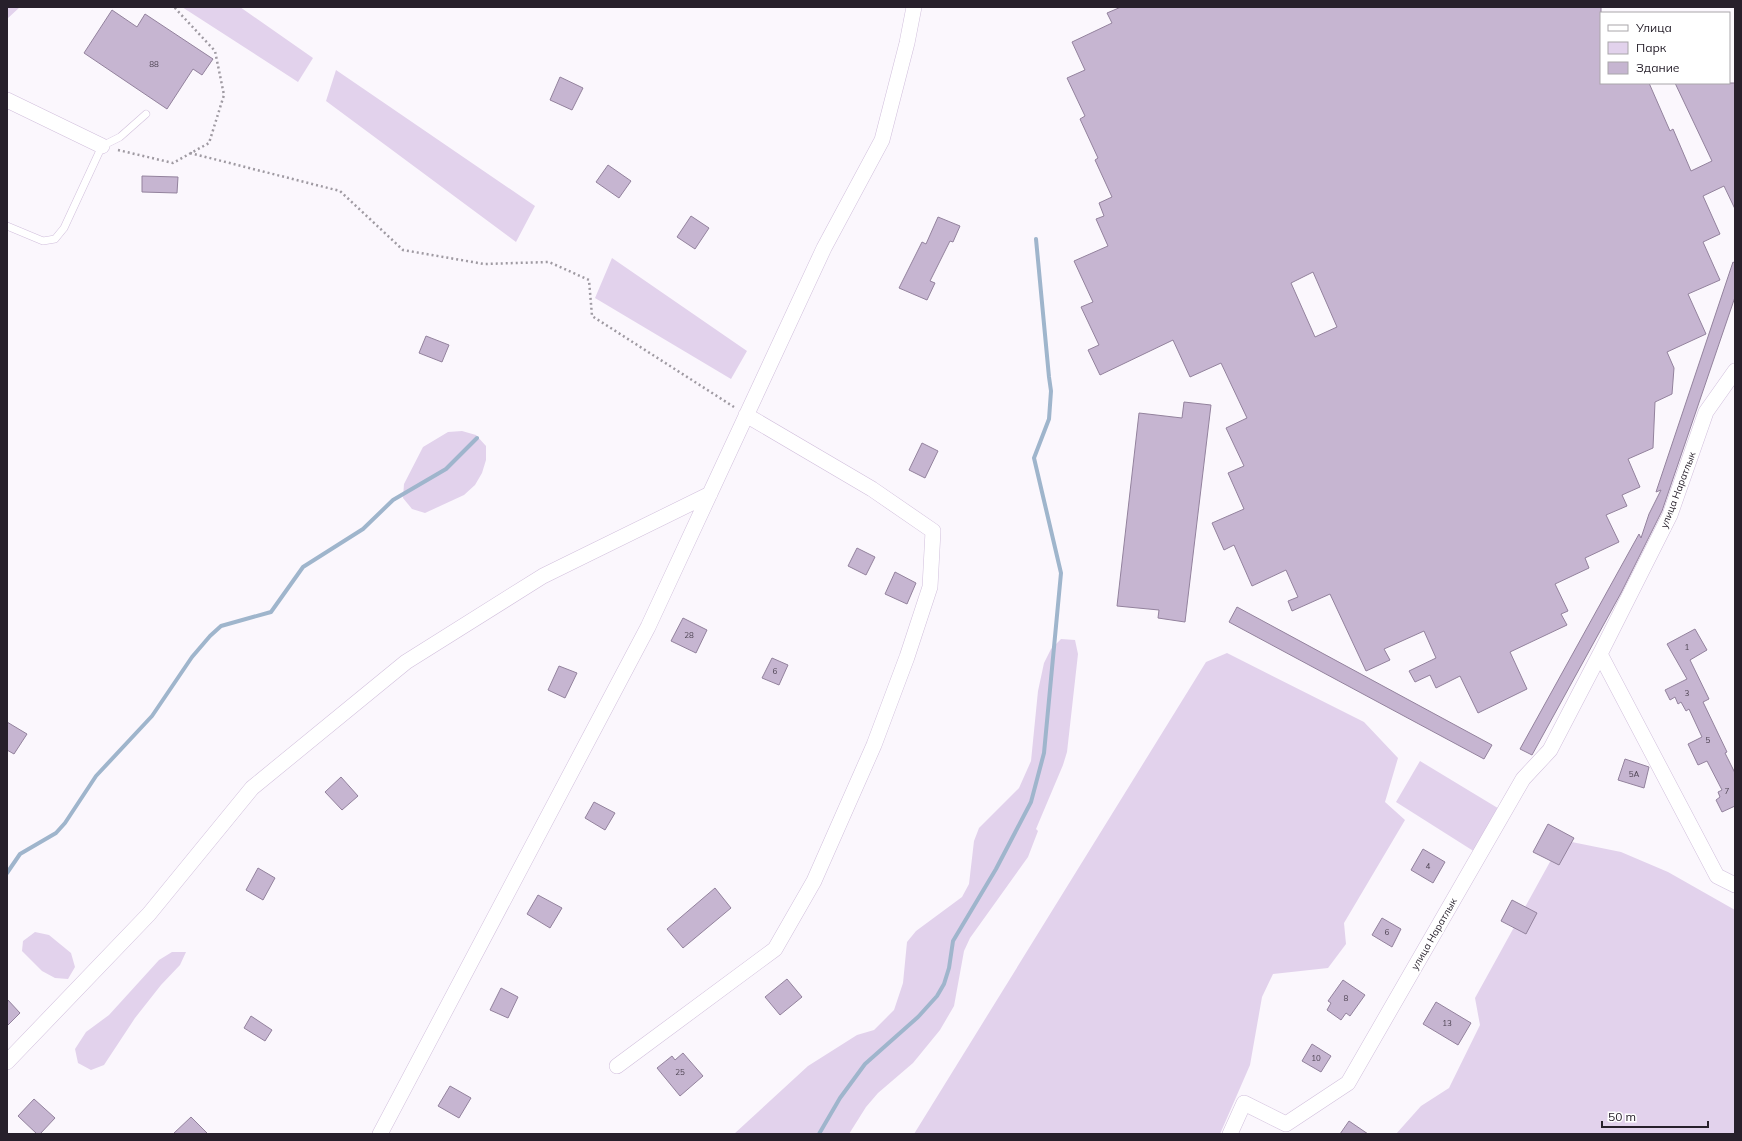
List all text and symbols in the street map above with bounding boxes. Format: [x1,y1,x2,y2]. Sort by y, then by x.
legend [1600,12,1730,84]
text: Улица [1635,20,1672,35]
text: Парк [1636,40,1667,55]
house number: 88 [149,59,159,69]
text: Здание [1636,60,1680,75]
street label: улица Наратлык [1657,449,1699,530]
house number: 28 [684,630,694,640]
house number: 1 [1685,642,1690,652]
house number: 6 [773,666,778,676]
house number: 3 [1685,688,1690,698]
house number: 5 [1706,735,1711,745]
house number: 5А [1629,769,1639,779]
house number: 7 [1725,786,1730,796]
house number: 4 [1426,861,1431,871]
street label: улица Наратлык [1408,895,1460,972]
house number: 6 [1385,927,1390,937]
house number: 8 [1344,993,1349,1003]
house number: 13 [1442,1018,1452,1028]
house number: 10 [1311,1053,1321,1063]
house number: 25 [675,1067,685,1077]
scale bar [1602,1103,1708,1129]
text: 50 m [1608,1109,1636,1124]

